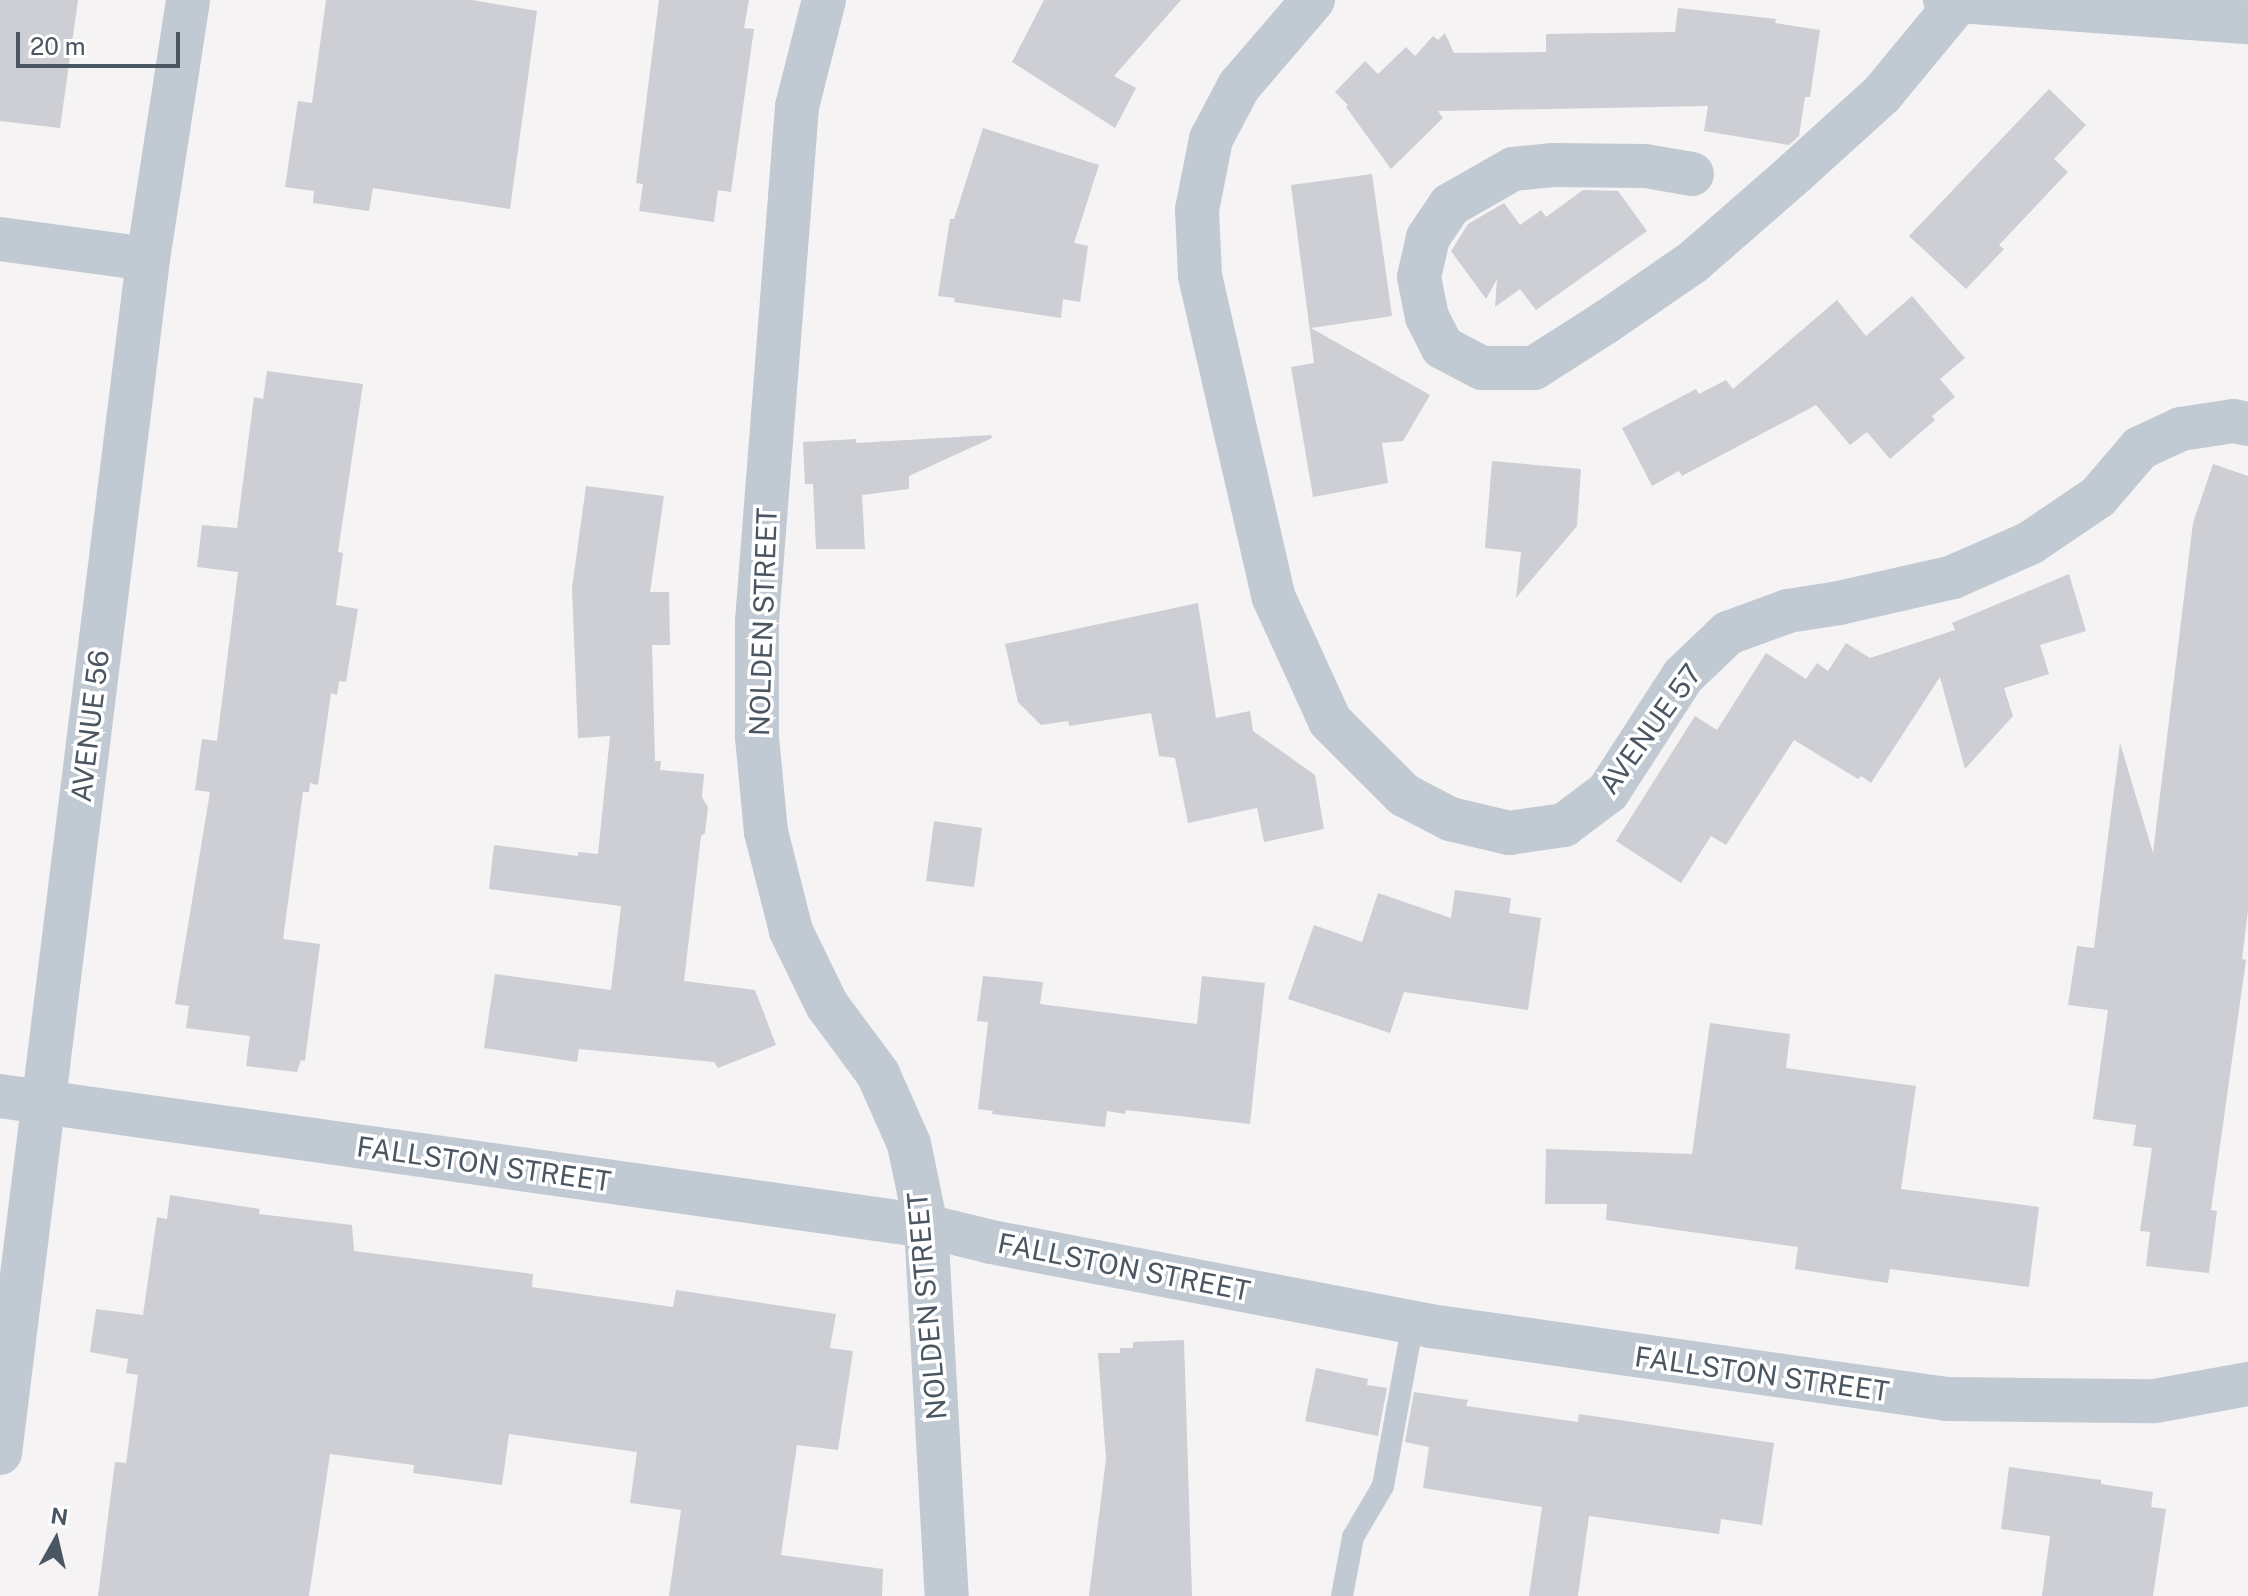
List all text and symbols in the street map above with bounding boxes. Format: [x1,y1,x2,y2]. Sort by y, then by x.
scale bar [20,16,184,66]
text: 20 m [30,32,86,60]
street label: NOLDEN STREET [742,507,784,737]
street label: AVENUE 56 [64,648,116,804]
street label: AVENUE 57 [1592,657,1708,801]
street label: FALLSTON STREET [355,1130,613,1198]
street label: NOLDEN STREET [900,1191,954,1421]
street label: FALLSTON STREET [995,1226,1253,1308]
street label: FALLSTON STREET [1633,1340,1891,1408]
north arrow [16,1500,96,1580]
text: N [49,1502,70,1530]

